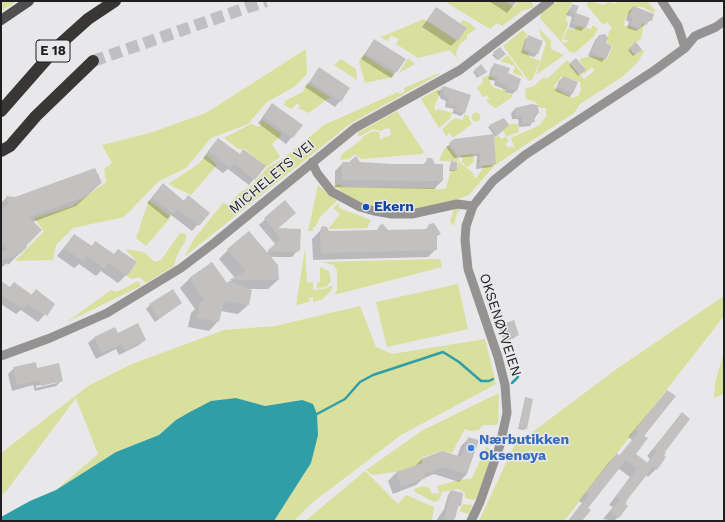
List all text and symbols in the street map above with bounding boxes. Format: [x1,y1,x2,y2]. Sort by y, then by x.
road number: E 18 [36,40,70,62]
street label: MICHELETS VEI [226,136,318,218]
place label: Ekern [374,199,414,215]
marker: Ekern [361,202,371,212]
street label: OKSENØYVEIEN [475,271,525,379]
place label: Nærbutikken Oksenøya [479,432,569,464]
marker: Nærbutikken Oksenøya [466,443,476,453]

